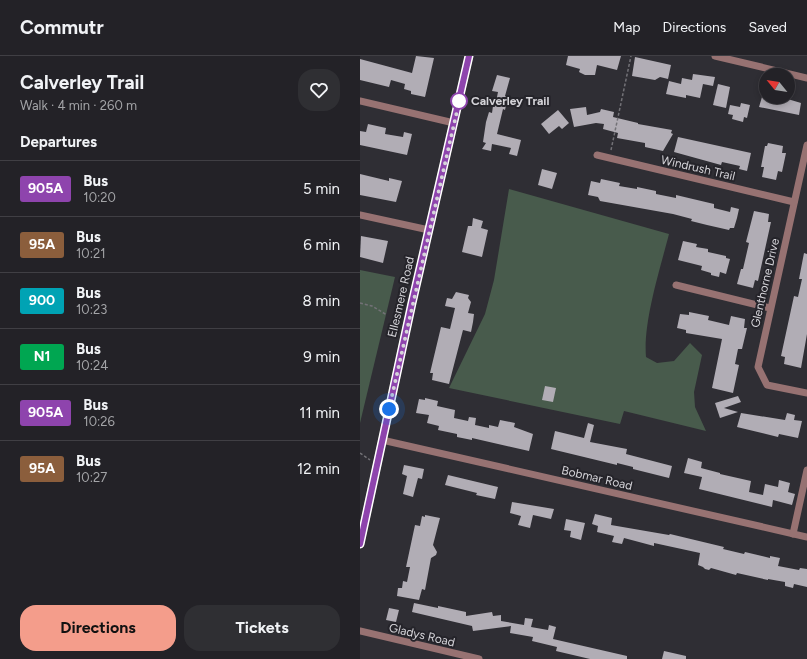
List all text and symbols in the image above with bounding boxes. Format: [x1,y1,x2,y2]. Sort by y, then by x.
text: Commutr [20,16,104,39]
text: Map [613,19,641,36]
text: Directions [663,19,726,36]
text: Saved [748,19,787,36]
north arrow [759,68,795,104]
map controls [759,68,795,104]
button: heart [298,69,340,111]
text: Calverley Trail [20,71,144,94]
marker: Calverley Trail [450,92,468,110]
place label: Calverley Trail [471,94,549,108]
text: Walk · 4 min · 260 m [20,98,137,113]
text: Departures [20,133,97,151]
street label: Windrush Trail [660,153,736,183]
text: Bus [83,172,108,190]
text: 905A [28,180,63,197]
text: 5 min [303,180,340,198]
text: 10:20 [83,190,116,205]
text: Bus [76,228,101,246]
text: 95A [29,236,55,253]
text: 6 min [303,236,340,254]
street label: Glenthorne Drive [748,237,782,329]
text: 10:21 [76,246,106,261]
street label: Ellesmere Road [385,255,417,339]
text: Bus [76,284,101,302]
text: 900 [29,292,55,309]
text: 8 min [302,292,340,310]
text: 10:23 [76,302,107,317]
text: Bus [76,340,101,358]
text: N1 [34,348,50,365]
text: 9 min [303,348,340,366]
text: 10:24 [76,358,108,373]
text: Bus [83,396,108,414]
your location [379,399,399,419]
text: 905A [28,404,63,421]
text: 11 min [299,404,340,422]
text: 10:26 [83,414,115,429]
text: Bus [76,452,101,470]
text: 95A [29,460,55,477]
text: 12 min [297,460,340,478]
street label: Bobmar Road [560,463,634,493]
text: 10:27 [76,470,107,485]
button: Directions [20,605,176,651]
button: Tickets [184,605,340,651]
street label: Gladys Road [388,621,456,649]

